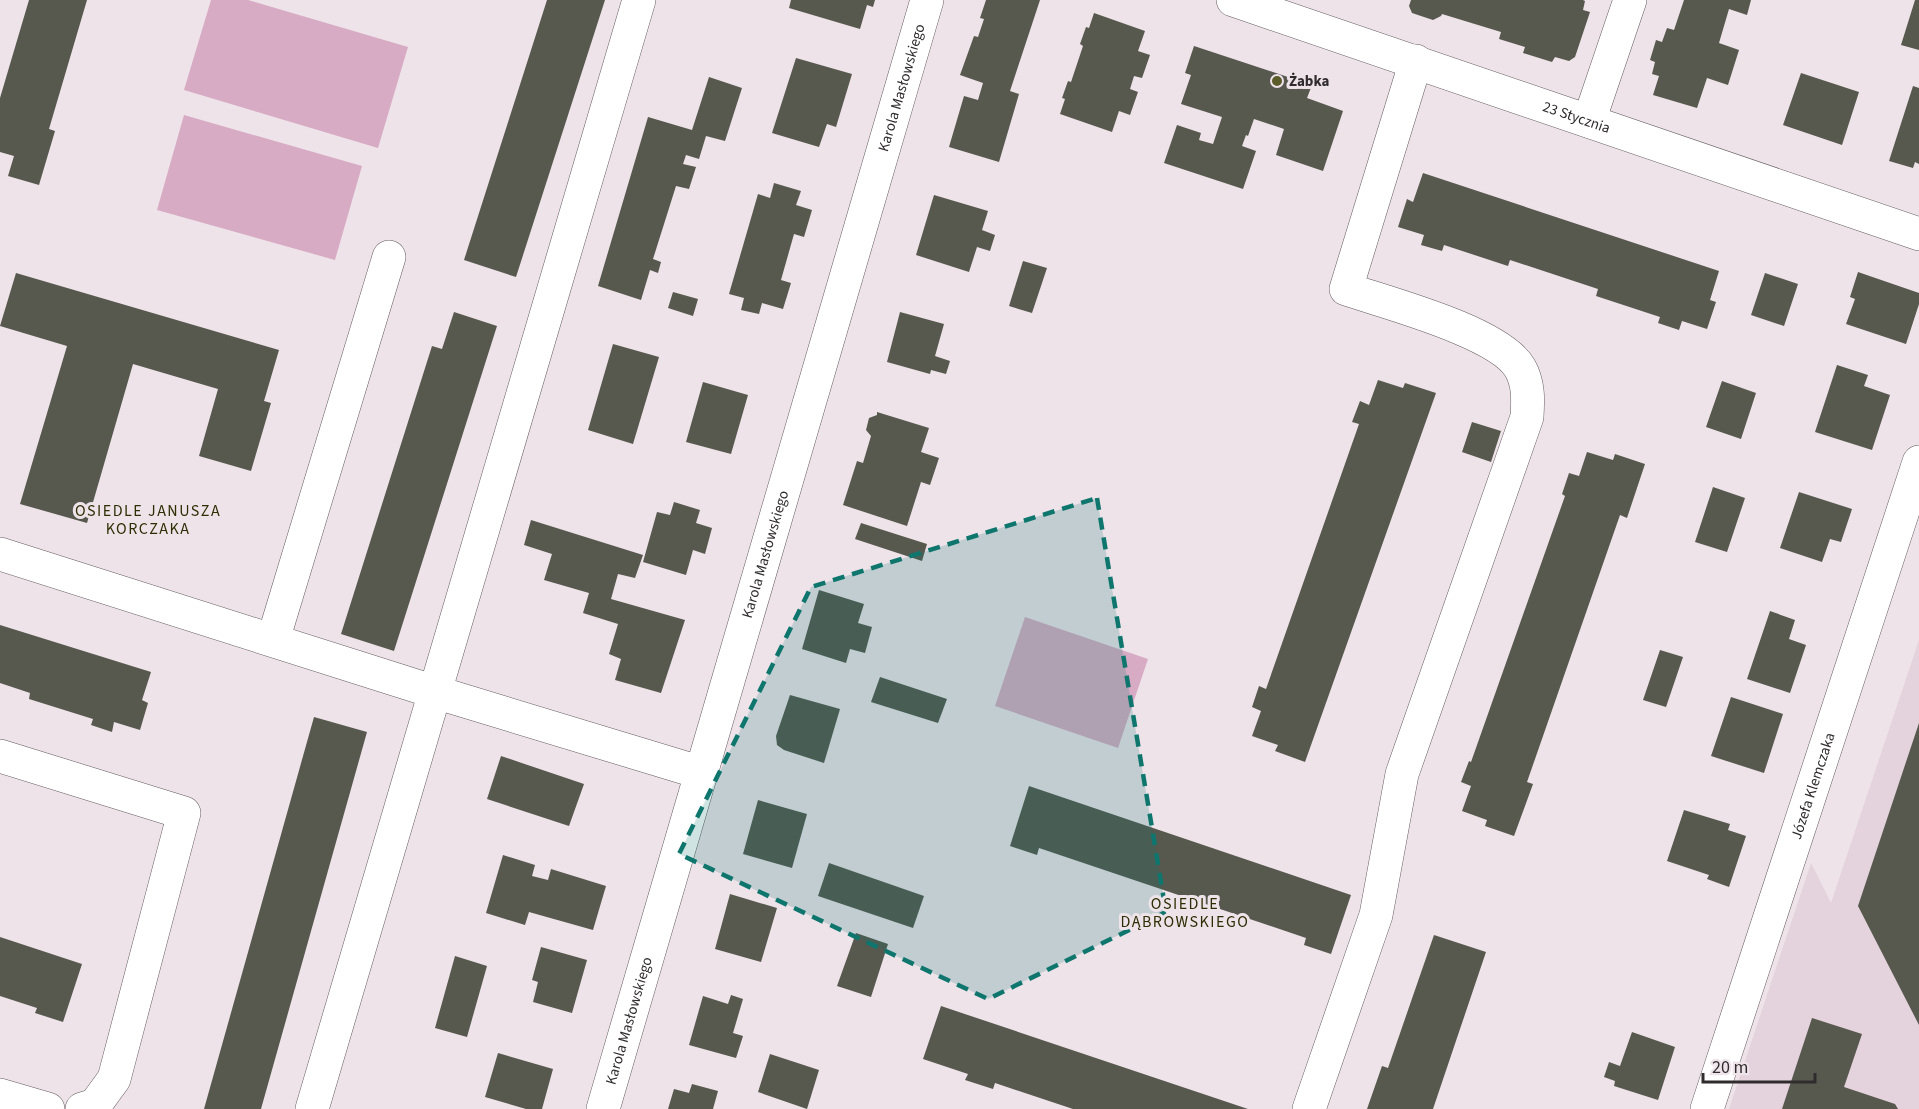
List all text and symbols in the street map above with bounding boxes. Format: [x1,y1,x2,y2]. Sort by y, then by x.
street label: Karola Masłowskiego [873,21,930,154]
place label: Żabka [1289,71,1330,92]
marker: Żabka [1270,74,1284,88]
street label: 23 Stycznia [1540,96,1613,138]
street label: Karola Masłowskiego [736,488,794,621]
district label: OSIEDLE JANUSZA KORCZAKA [75,500,221,540]
street label: Józefa Klemczaka [1786,730,1840,842]
district label: OSIEDLE DĄBROWSKIEGO [1121,893,1249,933]
street label: Karola Masłowskiego [600,954,657,1087]
scale bar [1703,1046,1816,1084]
text: 20 m [1712,1055,1748,1080]

